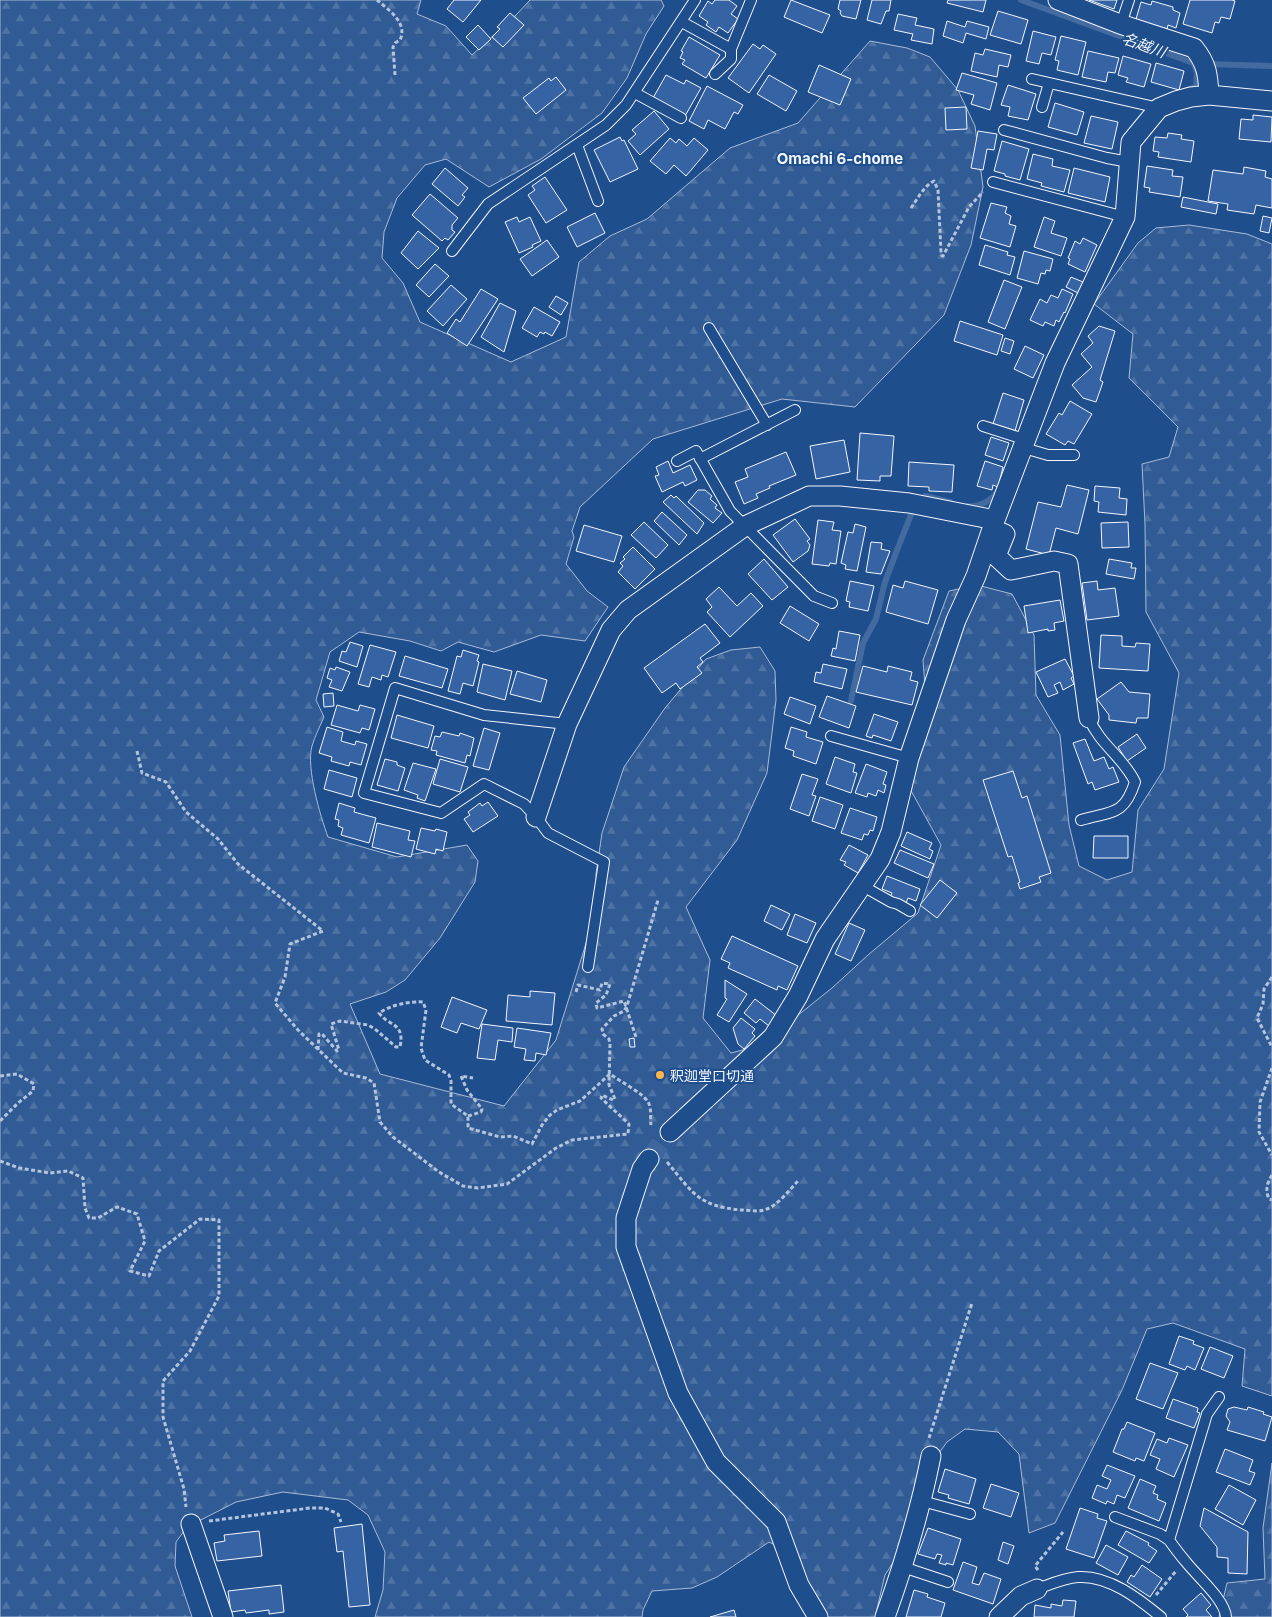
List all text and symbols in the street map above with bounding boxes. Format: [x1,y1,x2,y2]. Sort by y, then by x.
water label: 名越川 [1120,28,1170,62]
district label: Omachi 6-chome [777,149,903,168]
place label: 釈迦堂口切通 [670,1067,754,1084]
marker: 釈迦堂口切通 [654,1069,666,1081]

